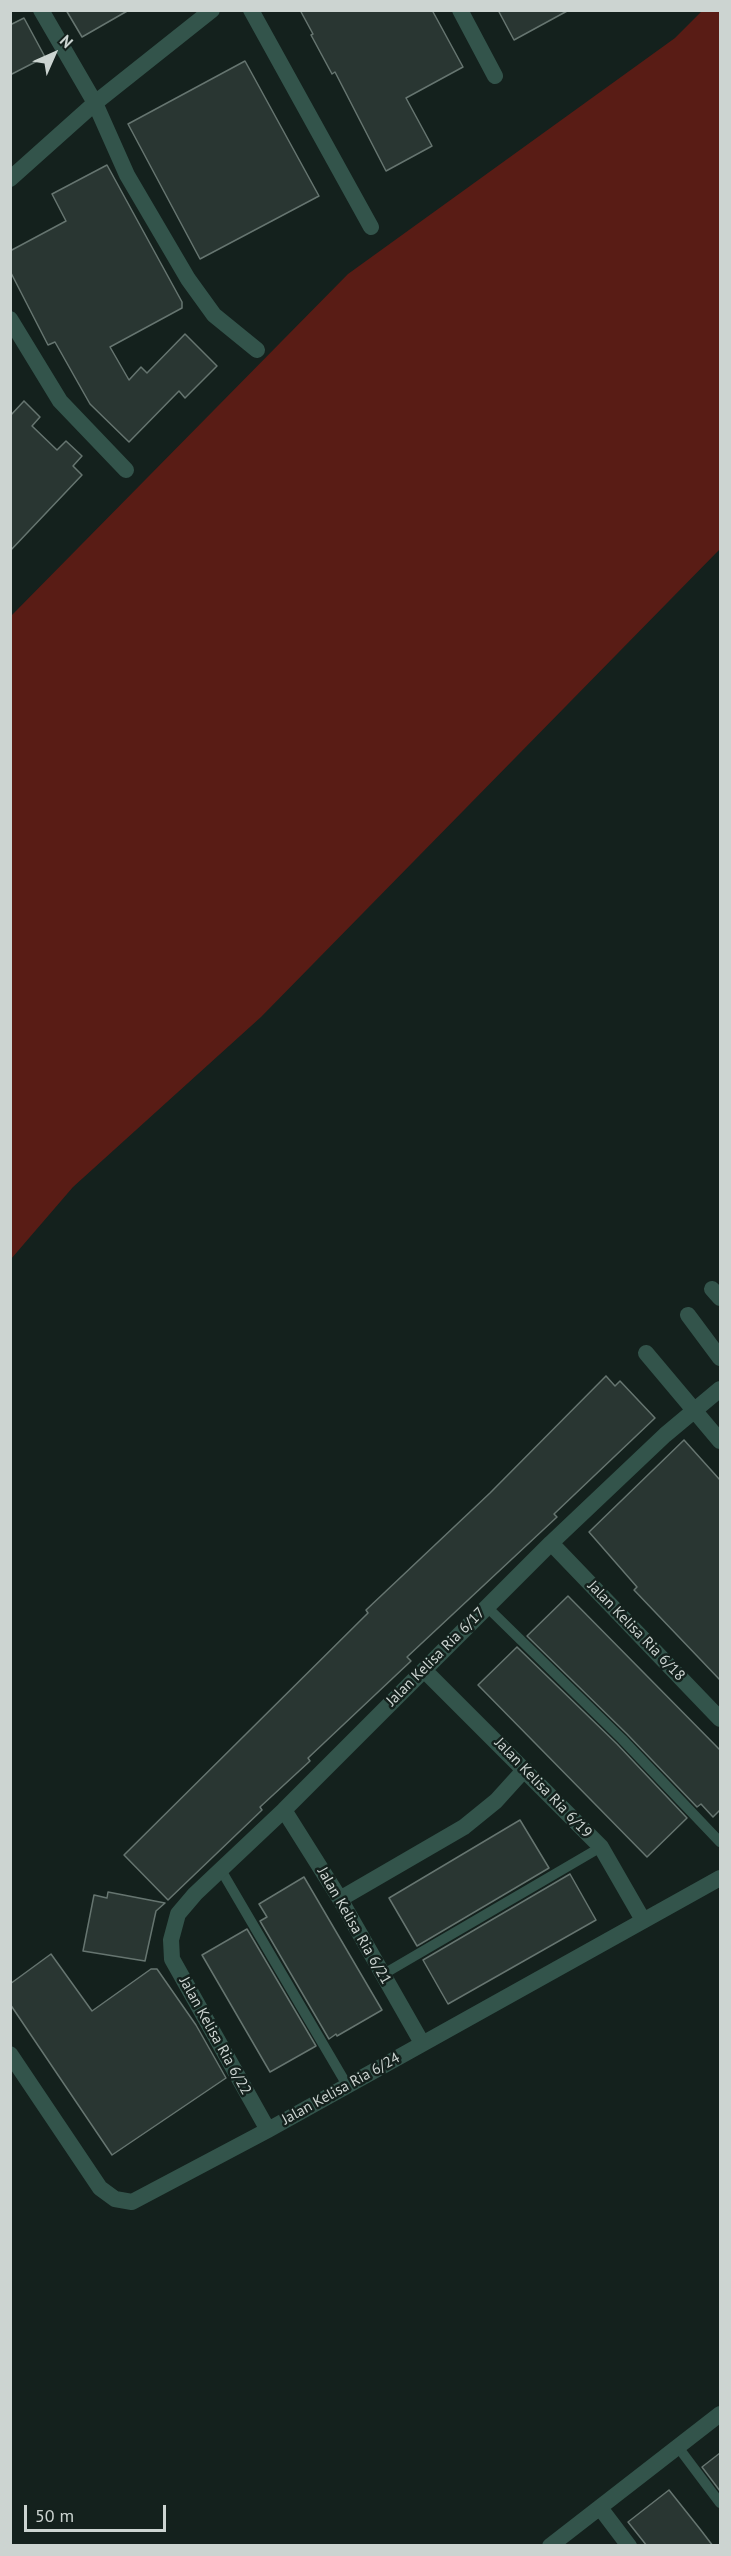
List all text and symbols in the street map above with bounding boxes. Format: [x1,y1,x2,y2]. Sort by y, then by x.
north arrow [24,24,84,84]
text: N [56,30,78,52]
street label: Jalan Kelisa Ria 6/18 [584,1577,688,1685]
street label: Jalan Kelisa Ria 6/17 [383,1604,489,1710]
street label: Jalan Kelisa Ria 6/19 [491,1734,595,1842]
street label: Jalan Kelisa Ria 6/21 [313,1864,395,1988]
street label: Jalan Kelisa Ria 6/22 [175,1974,255,2098]
street label: Jalan Kelisa Ria 6/24 [279,2049,403,2129]
scale bar [27,2493,170,2531]
text: 50 m [35,2504,74,2527]

